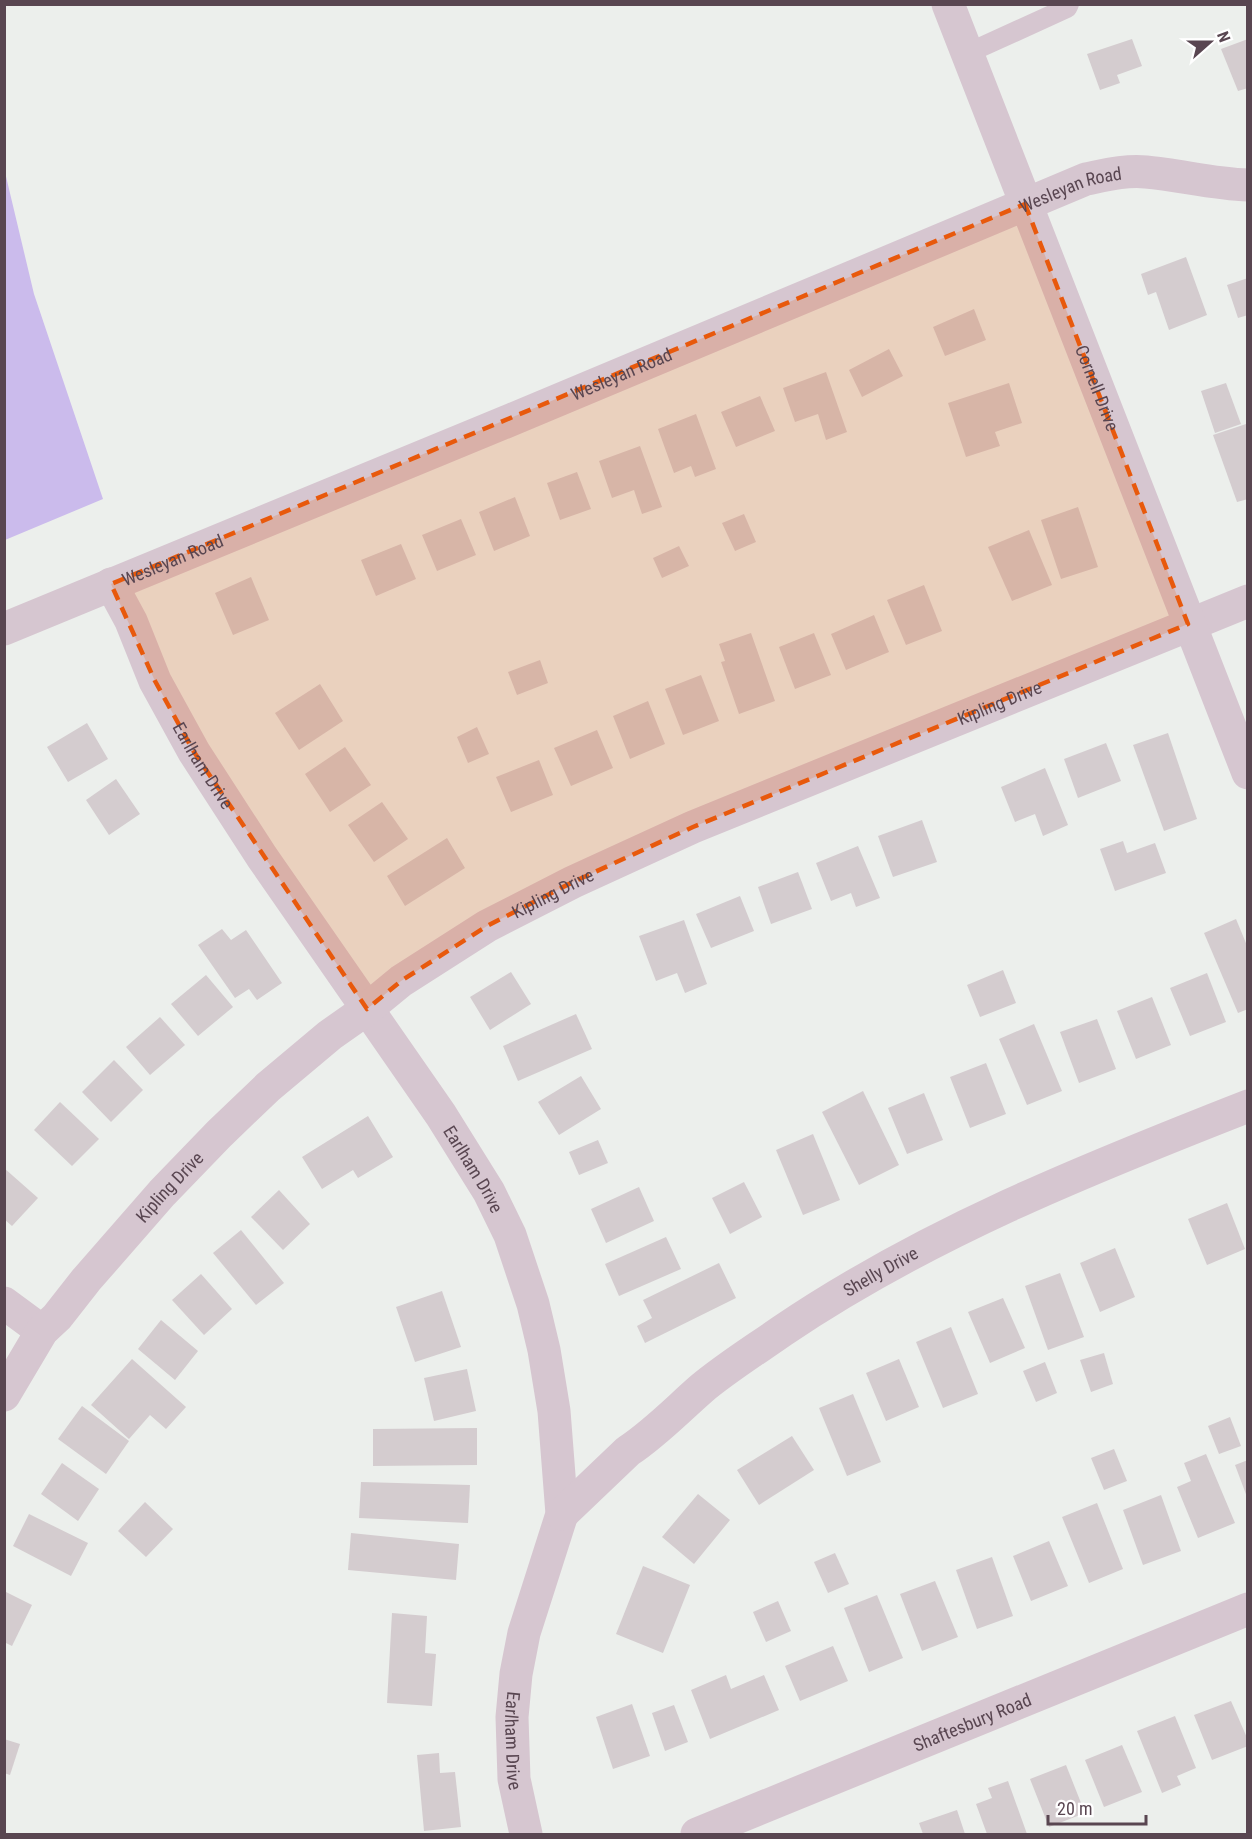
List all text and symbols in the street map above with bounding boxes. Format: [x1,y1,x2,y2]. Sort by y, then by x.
north arrow [1180,12,1240,72]
text: N [1213,29,1234,45]
street label: Wesleyan Road [1016,162,1123,216]
street label: Cornell Drive [1072,342,1124,434]
street label: Wesleyan Road [568,343,675,404]
street label: Wesleyan Road [119,529,226,590]
street label: Kipling Drive [954,676,1044,729]
street label: Earlham Drive [169,718,238,813]
street label: Kipling Drive [508,864,597,922]
street label: Earlham Drive [440,1121,508,1216]
street label: Kipling Drive [131,1147,207,1226]
street label: Shelly Drive [839,1242,921,1300]
street label: Shaftesbury Road [910,1688,1034,1755]
street label: Earlham Drive [501,1691,527,1792]
scale bar [1048,1788,1146,1826]
text: 20 m [1057,1798,1092,1819]

